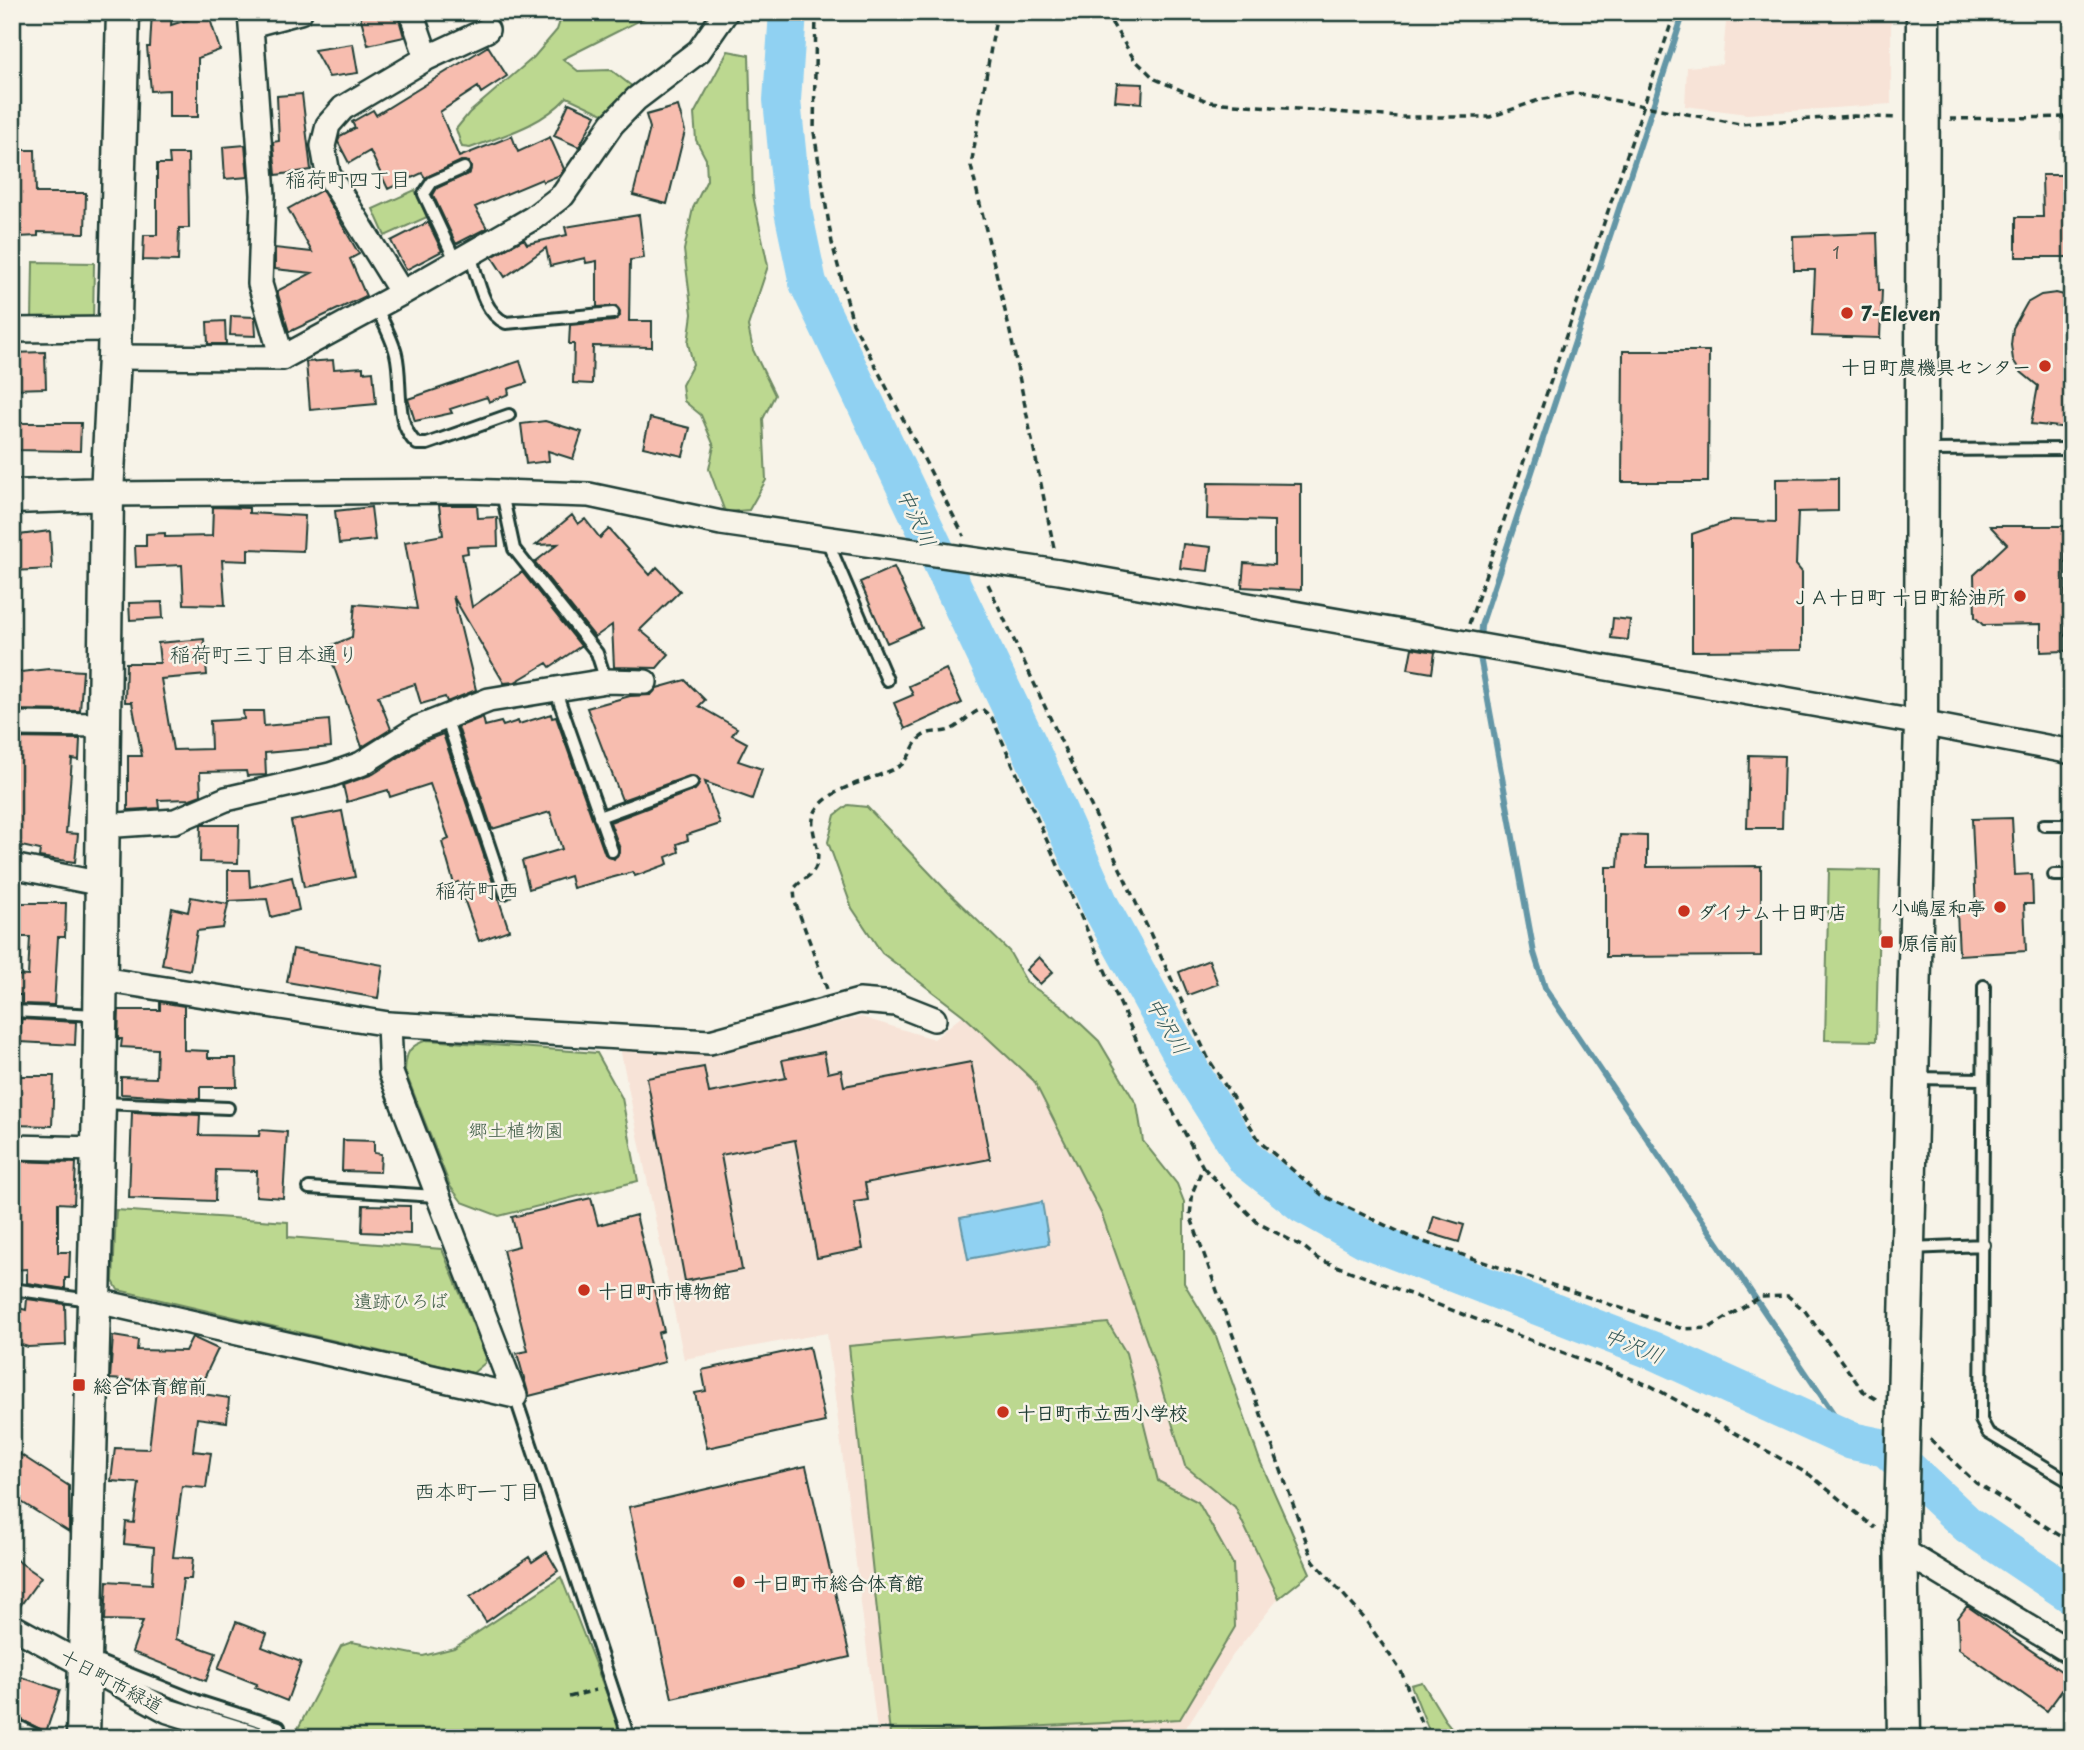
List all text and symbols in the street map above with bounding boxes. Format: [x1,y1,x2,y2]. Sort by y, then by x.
district label: 稲荷町四丁目 [285,162,411,194]
house number: 1 [1832,240,1840,264]
place label: 7-Eleven [1861,299,1941,327]
marker: 7-Eleven [1839,305,1855,321]
place label: 十日町農機具センター [1841,352,2031,380]
marker: 十日町農機具センター [2037,358,2053,374]
water label: 中沢川 [890,482,946,552]
place label: ＪＡ十日町 十日町給油所 [1791,582,2006,610]
marker: ＪＡ十日町 十日町給油所 [2012,588,2028,604]
district label: 稲荷町三丁目本通り [170,637,359,669]
district label: 稲荷町西 [435,873,519,905]
place label: 小嶋屋和亭 [1891,893,1986,921]
place label: ダイナム十日町店 [1698,897,1847,925]
marker: 小嶋屋和亭 [1992,899,2008,915]
marker: ダイナム十日町店 [1676,903,1692,919]
place label: 原信前 [1901,928,1958,956]
marker: 原信前 [1879,934,1895,950]
water label: 中沢川 [1139,990,1199,1060]
park label: 郷土植物園 [468,1115,564,1143]
place label: 十日町市博物館 [598,1276,731,1304]
marker: 十日町市博物館 [576,1282,592,1298]
park label: 遺跡ひろば [353,1286,449,1314]
water label: 中沢川 [1599,1317,1669,1371]
place label: 総合体育館前 [93,1371,207,1399]
marker: 総合体育館前 [71,1377,87,1393]
place label: 十日町市立西小学校 [1017,1398,1188,1426]
marker: 十日町市立西小学校 [995,1404,1011,1420]
district label: 西本町一丁目 [414,1474,540,1506]
place label: 十日町市総合体育館 [753,1568,924,1596]
marker: 十日町市総合体育館 [731,1574,747,1590]
street label: 十日町市緑道 [55,1641,169,1719]

